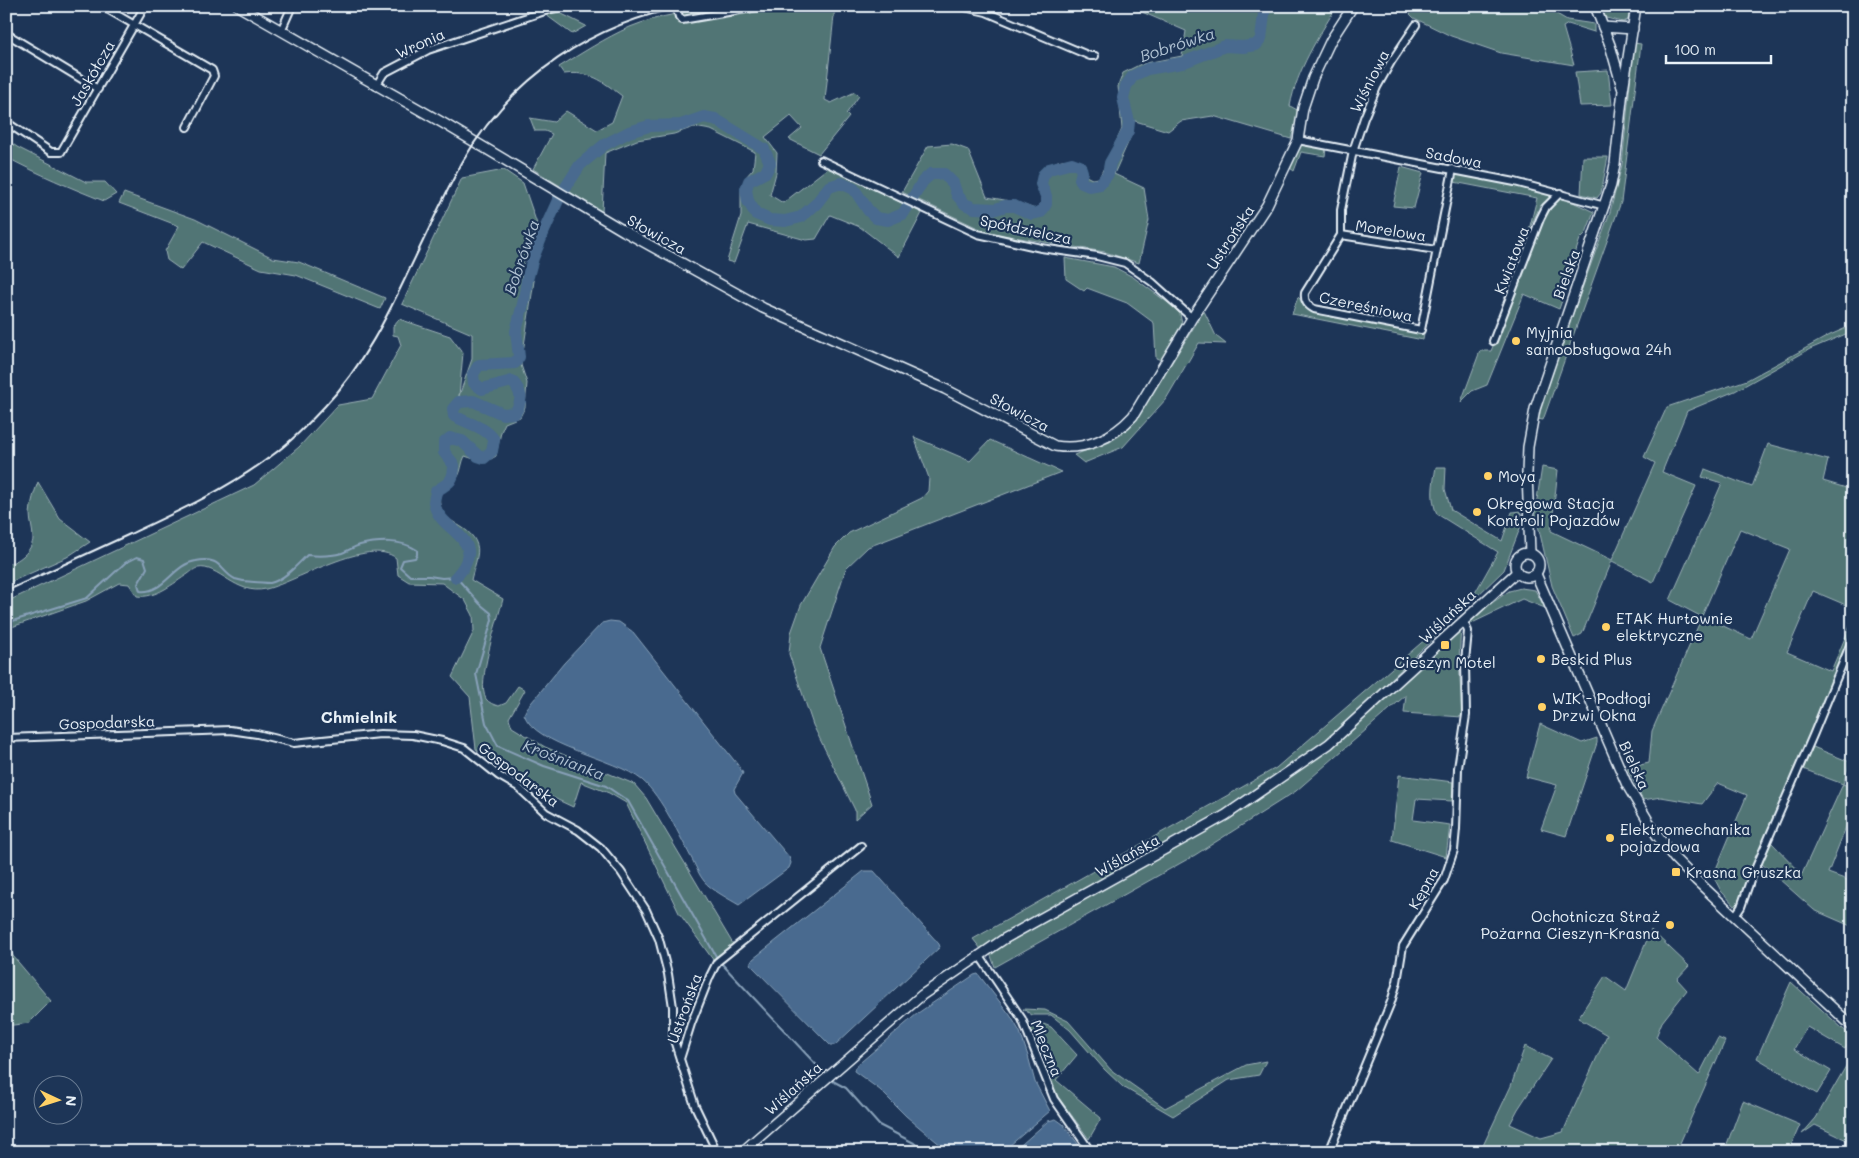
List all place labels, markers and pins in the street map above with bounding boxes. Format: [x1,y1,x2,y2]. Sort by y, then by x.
place label: Myjnia samoobsługowa 24h [1526,322,1671,359]
marker: Myjnia samoobsługowa 24h [1510,335,1522,347]
place label: Moya [1498,466,1536,486]
marker: Moya [1482,470,1494,482]
place label: Okręgowa Stacja Kontroli Pojazdów [1487,493,1620,530]
marker: Okręgowa Stacja Kontroli Pojazdów [1471,506,1483,518]
place label: ETAK Hurtownie elektryczne [1616,608,1733,645]
marker: ETAK Hurtownie elektryczne [1600,621,1612,633]
marker: Cieszyn Motel [1439,639,1451,651]
place label: Beskid Plus [1551,649,1632,669]
place label: Cieszyn Motel [1394,652,1496,672]
marker: Beskid Plus [1535,653,1547,665]
place label: WIK - Podłogi Drzwi Okna [1552,688,1651,725]
marker: WIK - Podłogi Drzwi Okna [1536,701,1548,713]
place label: Elektromechanika pojazdowa [1620,819,1751,856]
marker: Elektromechanika pojazdowa [1604,832,1616,844]
place label: Krasna Gruszka [1686,862,1802,882]
marker: Krasna Gruszka [1670,866,1682,878]
place label: Ochotnicza Straż Pożarna Cieszyn-Krasna [1481,906,1660,943]
marker: Ochotnicza Straż Pożarna Cieszyn-Krasna [1664,919,1676,931]

